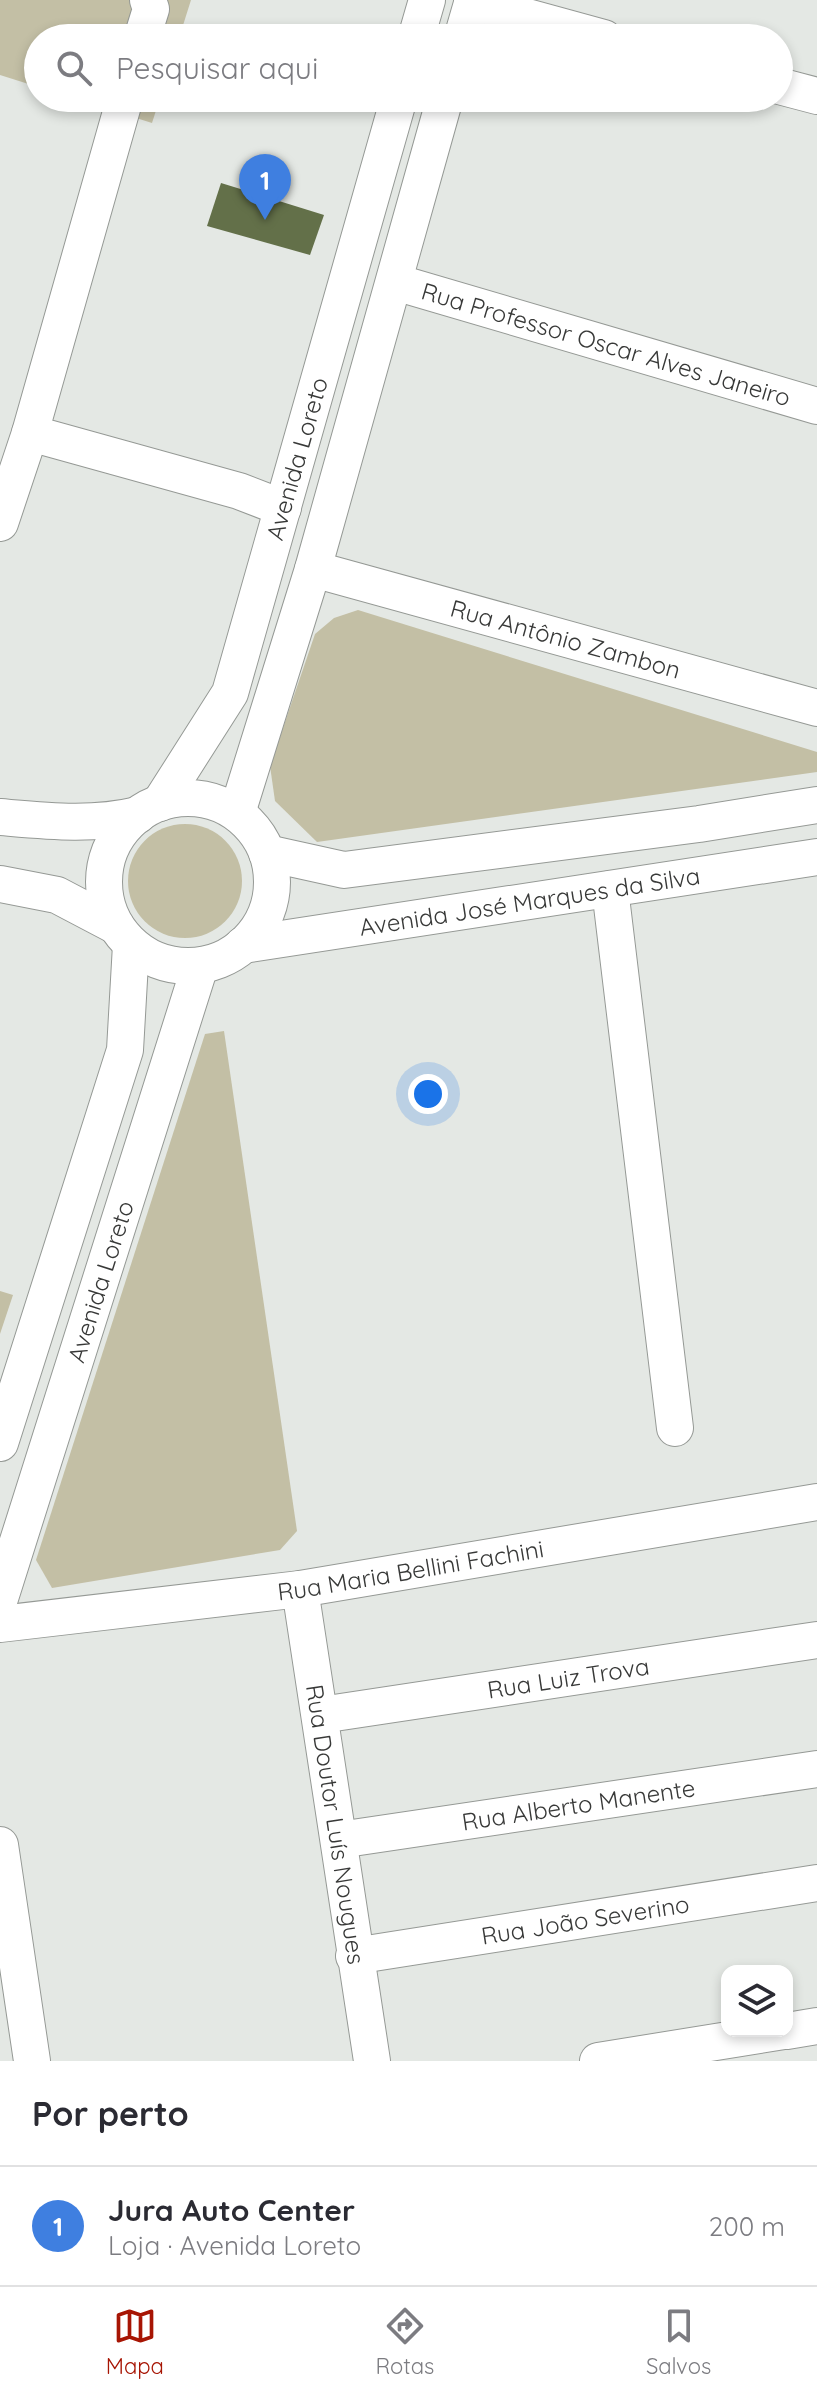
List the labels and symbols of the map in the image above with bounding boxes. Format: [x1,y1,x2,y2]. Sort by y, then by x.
pin: 1 [239,154,291,220]
street label: Rua Professor Oscar Alves Janeiro [418,276,794,412]
street label: Avenida Loreto [259,374,334,543]
street label: Rua Antônio Zambon [447,593,684,685]
street label: Avenida José Marques da Silva [357,860,702,942]
your location [408,1074,448,1114]
street label: Avenida Loreto [61,1197,140,1366]
street label: Rua Maria Bellini Fachini [276,1533,546,1607]
street label: Rua Luiz Trova [485,1651,651,1705]
street label: Rua Doutor Luís Nougues [300,1682,372,1966]
street label: Rua Alberto Manente [460,1772,697,1837]
street label: Rua João Severino [479,1888,691,1951]

